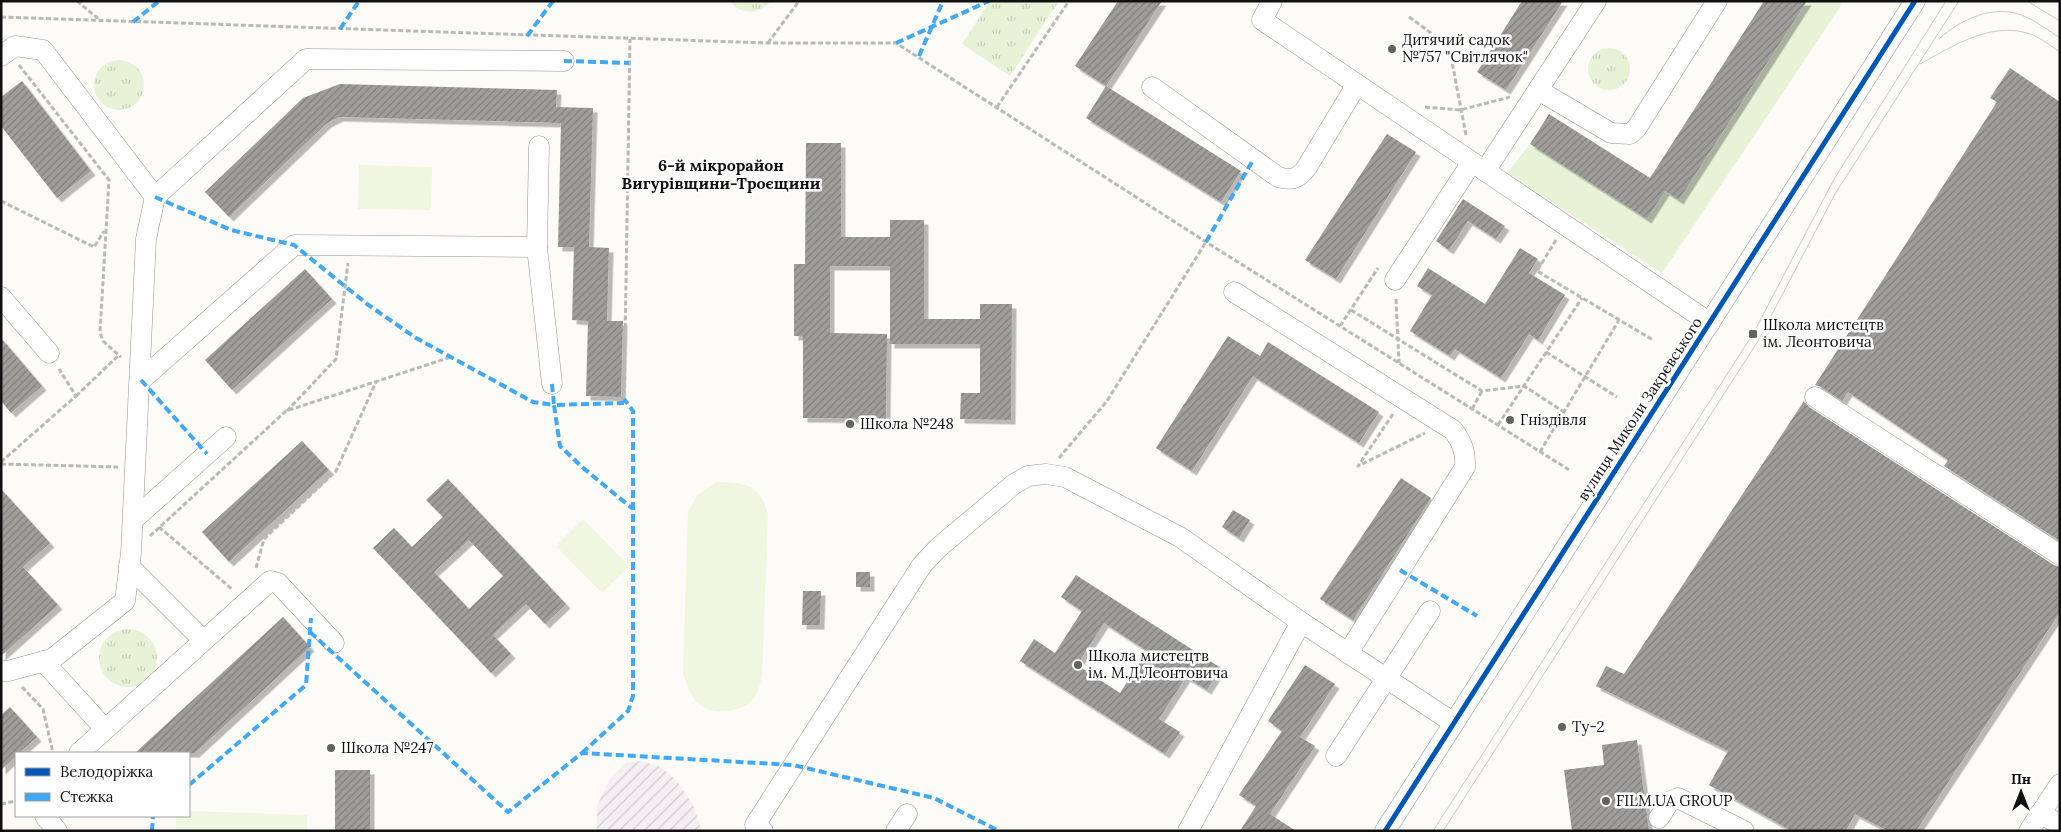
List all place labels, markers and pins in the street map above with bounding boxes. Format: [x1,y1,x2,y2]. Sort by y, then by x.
place label: Дитячий садок №757 "Світлячок" [1402,30,1528,66]
marker: Дитячий садок №757 "Світлячок" [1386,43,1398,55]
place label: Школа мистецтв ім. Леонтовича [1763,315,1884,351]
marker: Школа мистецтв ім. Леонтовича [1747,328,1759,340]
place label: Гніздівля [1520,410,1587,429]
place label: Школа №248 [860,414,954,433]
marker: Гніздівля [1504,414,1516,426]
marker: Школа №248 [844,418,856,430]
place label: Школа мистецтв ім. М.Д.Леонтовича [1088,646,1229,682]
marker: Школа мистецтв ім. М.Д.Леонтовича [1072,659,1084,671]
place label: Ту-2 [1572,717,1604,736]
marker: Ту-2 [1556,721,1568,733]
place label: Школа №247 [341,738,433,757]
marker: Школа №247 [325,742,337,754]
place label: FILM.UA GROUP [1616,791,1732,810]
marker: FILM.UA GROUP [1600,795,1612,807]

